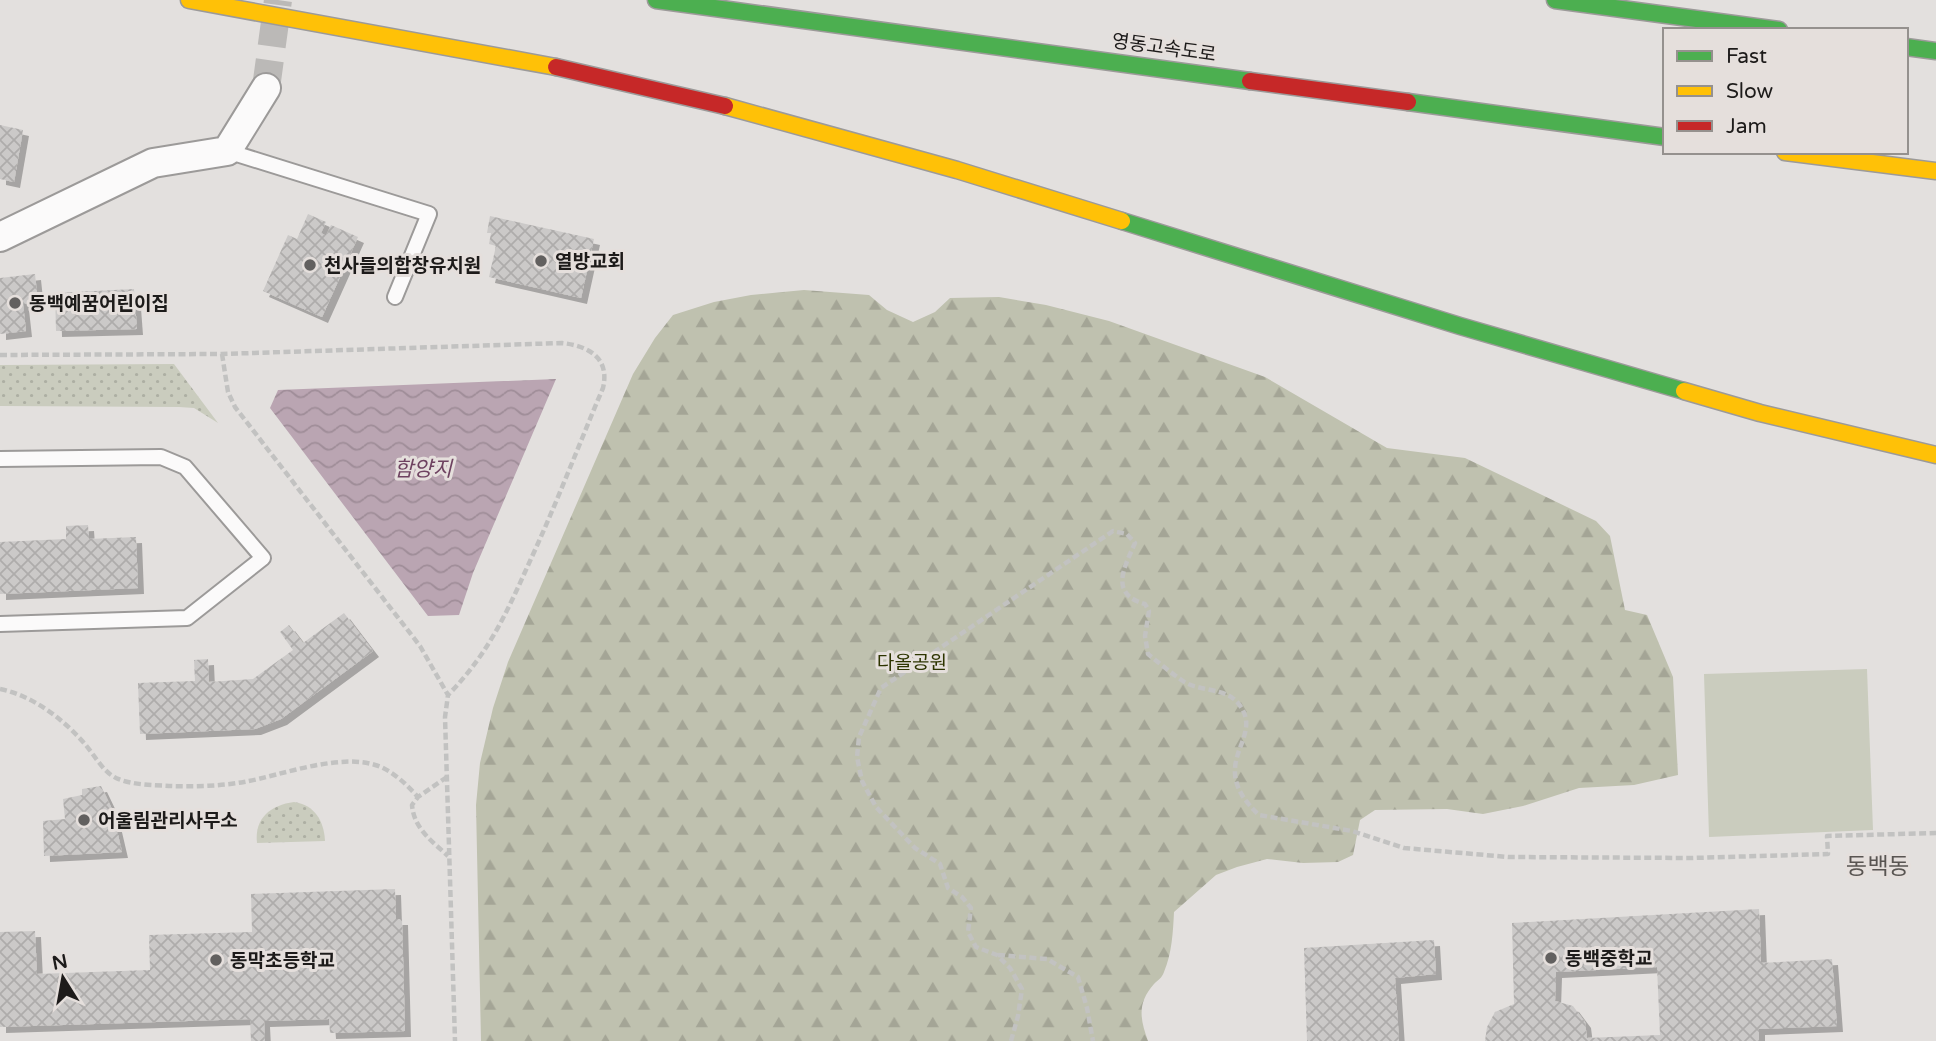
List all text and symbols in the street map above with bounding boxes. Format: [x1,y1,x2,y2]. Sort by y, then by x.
legend [1663,28,1908,154]
street label: 영동고속도로 [1110,30,1217,66]
text: Fast [1726,44,1767,69]
text: Slow [1726,79,1774,104]
text: Jam [1726,114,1767,139]
place label: 열방교회 [555,251,625,273]
marker: 열방교회 [533,253,549,269]
place label: 천사들의합창유치원 [324,255,481,277]
marker: 천사들의합창유치원 [302,257,318,273]
place label: 동백예꿈어린이집 [29,293,169,315]
marker: 동백예꿈어린이집 [7,295,23,311]
water label: 함양지 [394,457,454,482]
park label: 다올공원 [877,652,947,674]
place label: 어울림관리사무소 [98,810,238,832]
marker: 어울림관리사무소 [76,812,92,828]
district label: 동백동 [1846,853,1910,881]
north arrow [28,943,98,1013]
place label: 동백중학교 [1565,948,1652,970]
text: N [50,950,70,975]
place label: 동막초등학교 [230,950,335,972]
marker: 동백중학교 [1543,950,1559,966]
marker: 동막초등학교 [208,952,224,968]

